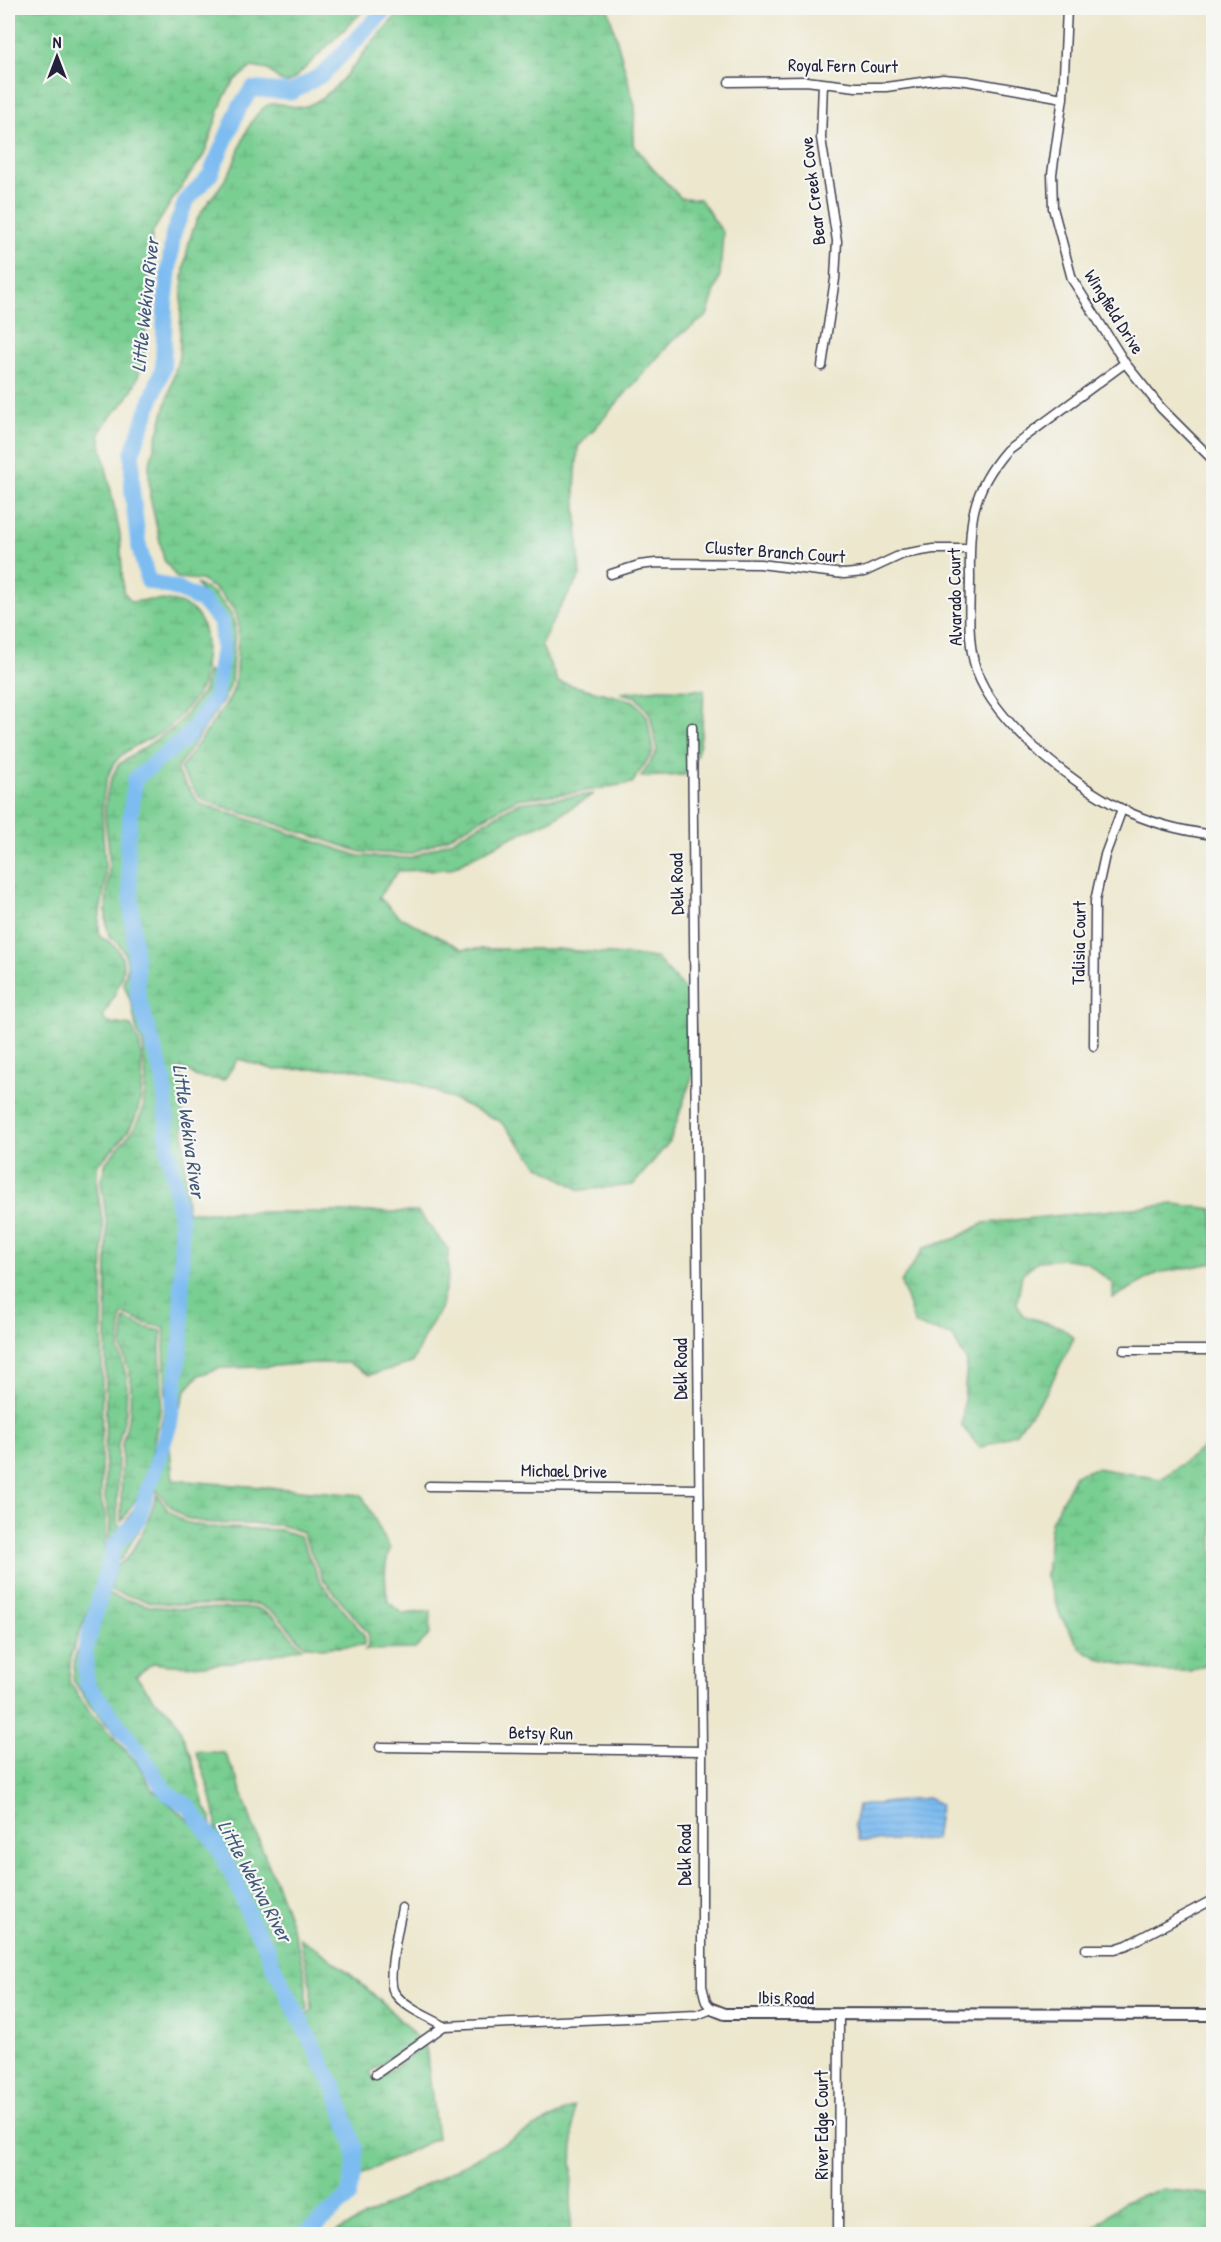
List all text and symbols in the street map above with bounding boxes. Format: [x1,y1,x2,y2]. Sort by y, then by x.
north arrow [27,27,87,87]
text: N [53,31,62,53]
street label: Royal Fern Court [788,52,899,79]
street label: Bear Creek Cove [793,136,832,246]
water label: Little Wekiva River [124,234,165,373]
street label: Wingfield Drive [1079,265,1150,359]
street label: Cluster Branch Court [704,534,847,569]
street label: Alvarado Court [941,547,968,646]
street label: Delk Road [663,853,690,915]
street label: Talisia Court [1065,900,1092,985]
water label: Little Wekiva River [167,1063,213,1202]
street label: Delk Road [668,1338,693,1400]
street label: Michael Drive [521,1457,607,1484]
street label: Betsy Run [508,1719,574,1746]
water label: Little Wekiva River [212,1815,300,1948]
street label: Delk Road [672,1824,697,1886]
street label: Ibis Road [758,1985,814,2010]
street label: River Edge Court [809,2070,834,2180]

